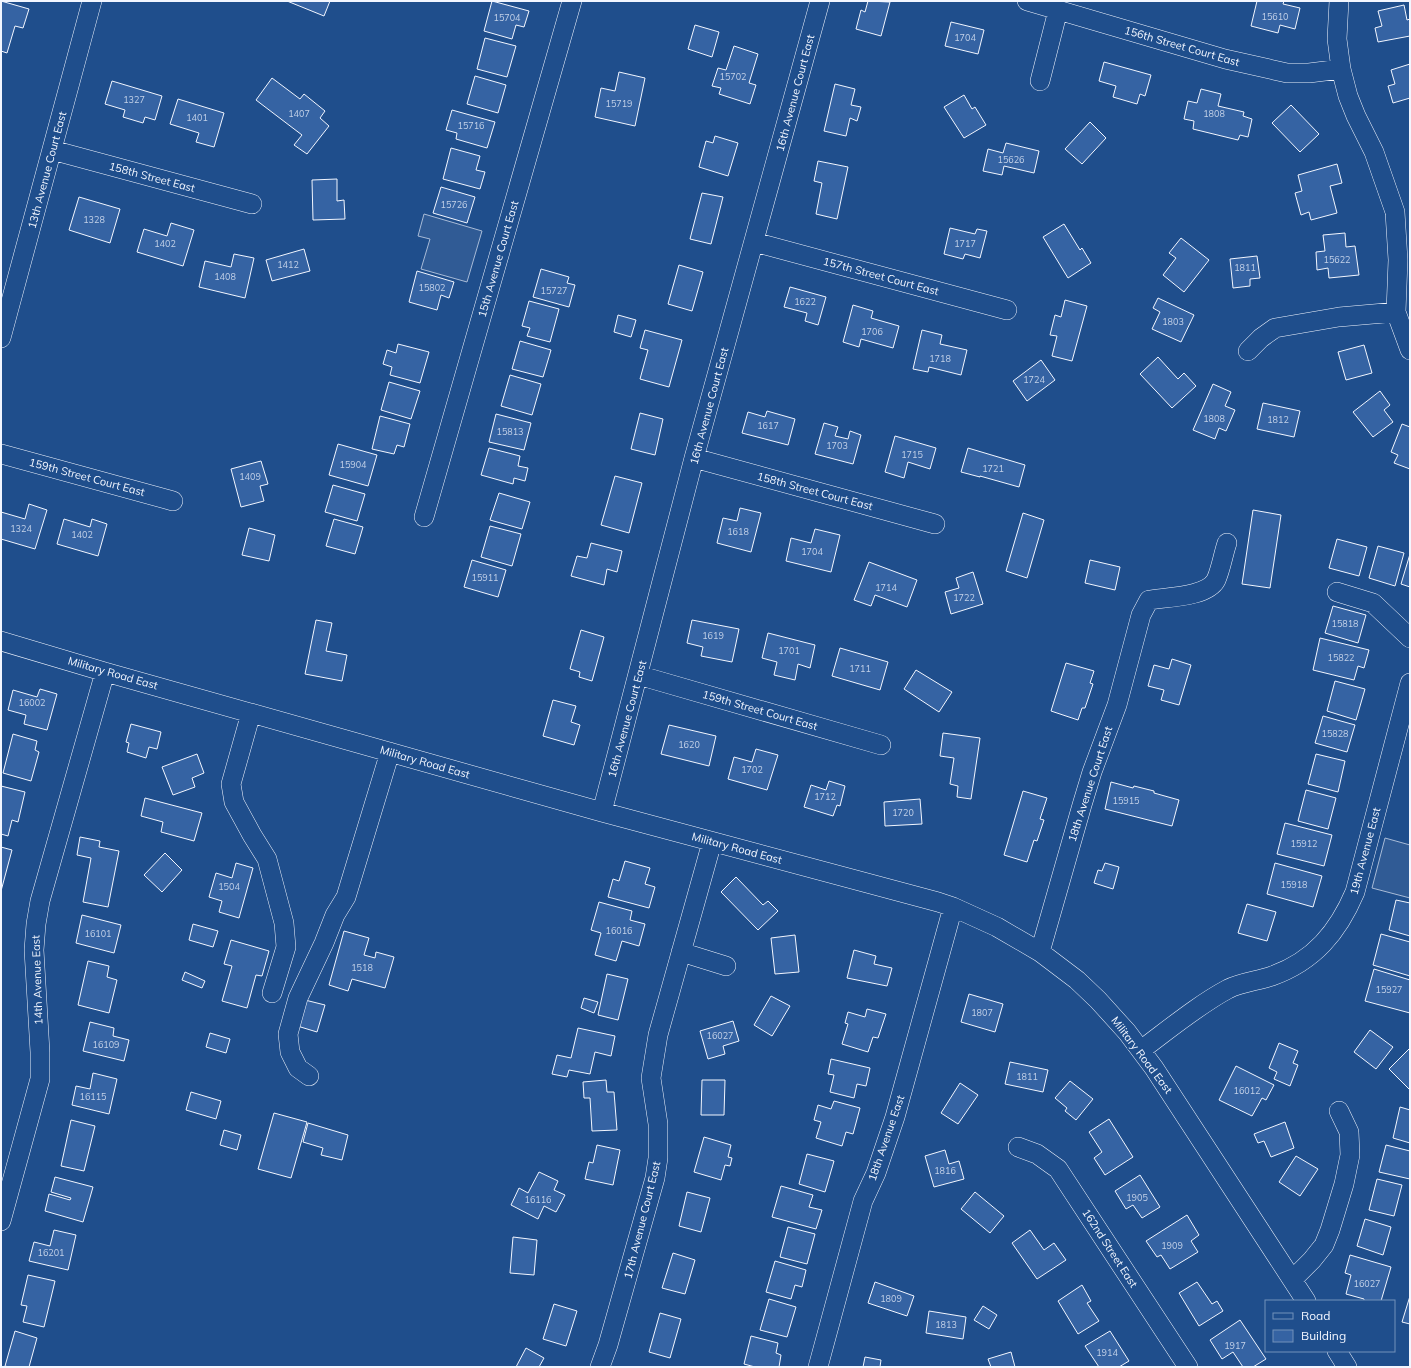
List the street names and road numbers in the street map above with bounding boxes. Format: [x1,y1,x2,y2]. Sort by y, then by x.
street label: 156th Street Court East [1123,23,1241,69]
street label: 16th Avenue Court East [773,33,817,153]
street label: 13th Avenue Court East [25,110,69,230]
street label: 158th Street East [107,159,197,195]
street label: 15th Avenue Court East [475,199,521,319]
street label: 157th Street Court East [822,254,941,298]
street label: 16th Avenue Court East [687,346,731,466]
street label: 159th Street Court East [28,455,147,499]
street label: 158th Street Court East [756,469,875,513]
street label: Military Road East [66,653,160,693]
street label: 16th Avenue Court East [605,659,649,779]
street label: 159th Street Court East [701,687,819,733]
street label: 18th Avenue Court East [1065,724,1115,843]
street label: Military Road East [378,742,472,782]
street label: 19th Avenue East [1347,806,1383,896]
street label: Military Road East [690,829,784,867]
street label: 14th Avenue East [28,935,46,1025]
street label: Military Road East [1108,1014,1176,1096]
street label: 18th Avenue East [865,1093,907,1183]
street label: 17th Avenue Court East [621,1160,663,1280]
street label: 162nd Street East [1079,1206,1141,1290]

